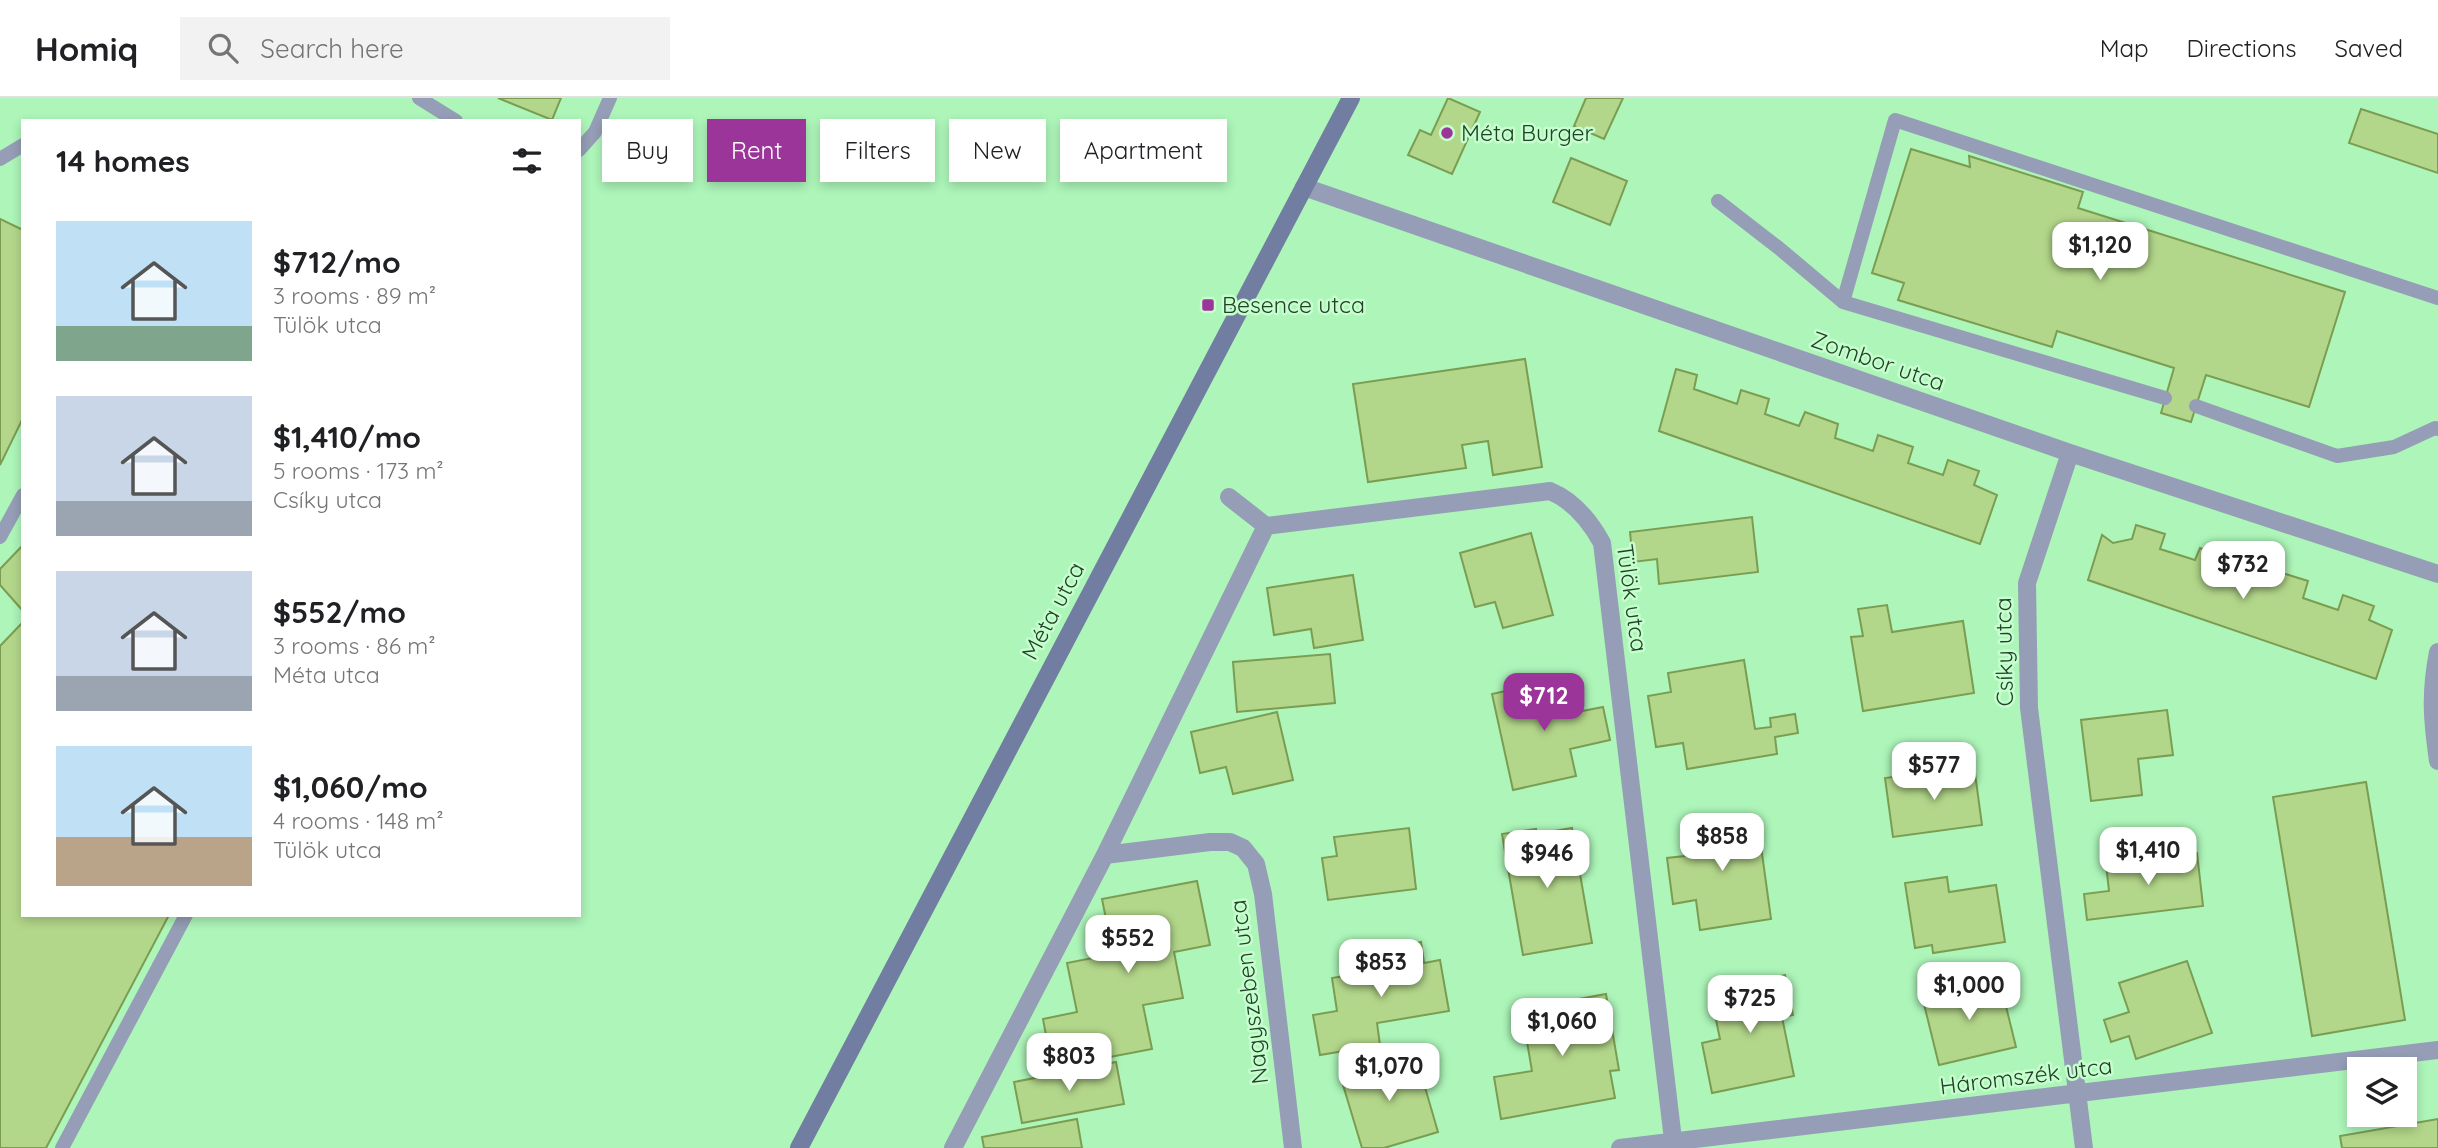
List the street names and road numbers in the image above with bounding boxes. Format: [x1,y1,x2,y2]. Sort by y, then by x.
street label: Zombor utca [1808,324,1949,397]
street label: Tülök utca [1611,542,1654,654]
street label: Méta utca [1015,557,1090,665]
street label: Csíky utca [1988,597,2019,707]
street label: Nagyszeben utca [1223,898,1274,1086]
street label: Háromszék utca [1938,1051,2114,1100]

